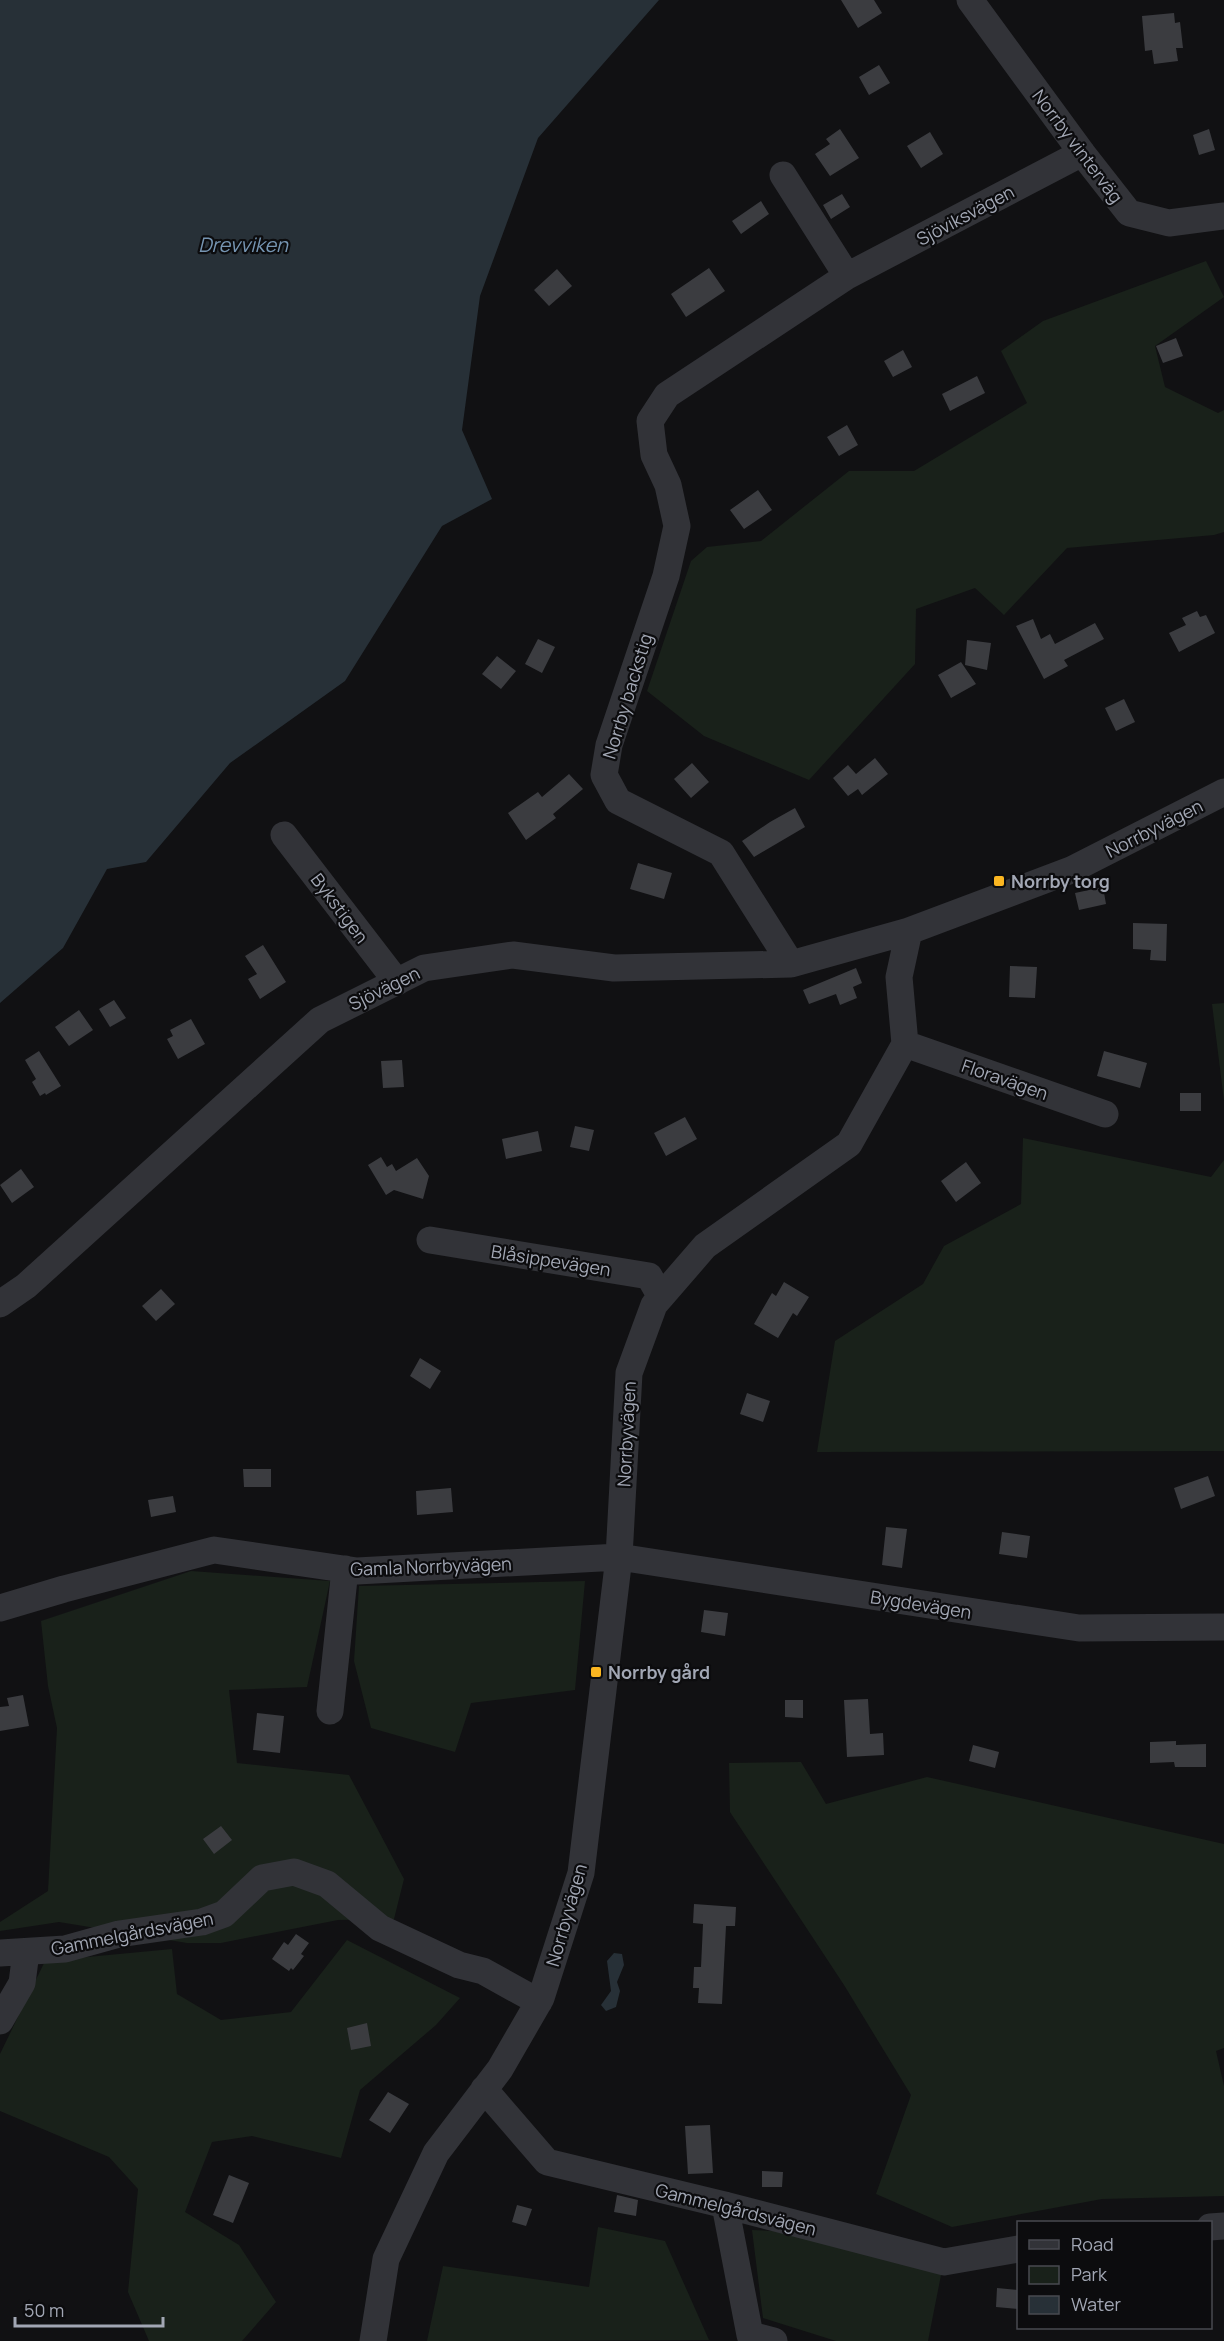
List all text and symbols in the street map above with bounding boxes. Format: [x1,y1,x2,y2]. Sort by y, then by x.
street label: Norrby vinterväg [1027,84,1129,208]
street label: Sjöviksvägen [912,179,1018,251]
water label: Drevviken [198,231,289,258]
street label: Norrby backstig [597,630,657,762]
street label: Norrbyvägen [1101,793,1207,863]
street label: Bykstigen [306,868,374,948]
place label: Norrby torg [1011,869,1110,893]
marker: Norrby torg [992,874,1006,888]
street label: Sjövägen [345,961,423,1015]
street label: Floravägen [959,1053,1051,1105]
street label: Blåsippevägen [490,1239,612,1281]
street label: Norrbyvägen [611,1381,641,1487]
street label: Gamla Norrbyvägen [350,1551,512,1581]
street label: Bygdevägen [869,1584,973,1624]
place label: Norrby gård [608,1660,710,1684]
marker: Norrby gård [589,1665,603,1679]
street label: Norrbyvägen [540,1861,592,1969]
street label: Gammelgårdsvägen [49,1905,215,1961]
street label: Gammelgårdsvägen [653,2177,819,2241]
legend [1017,2221,1212,2329]
text: Road [1071,2232,1114,2256]
text: Park [1071,2262,1108,2286]
scale bar [15,2290,164,2328]
text: Water [1071,2292,1121,2316]
text: 50 m [24,2298,64,2322]

